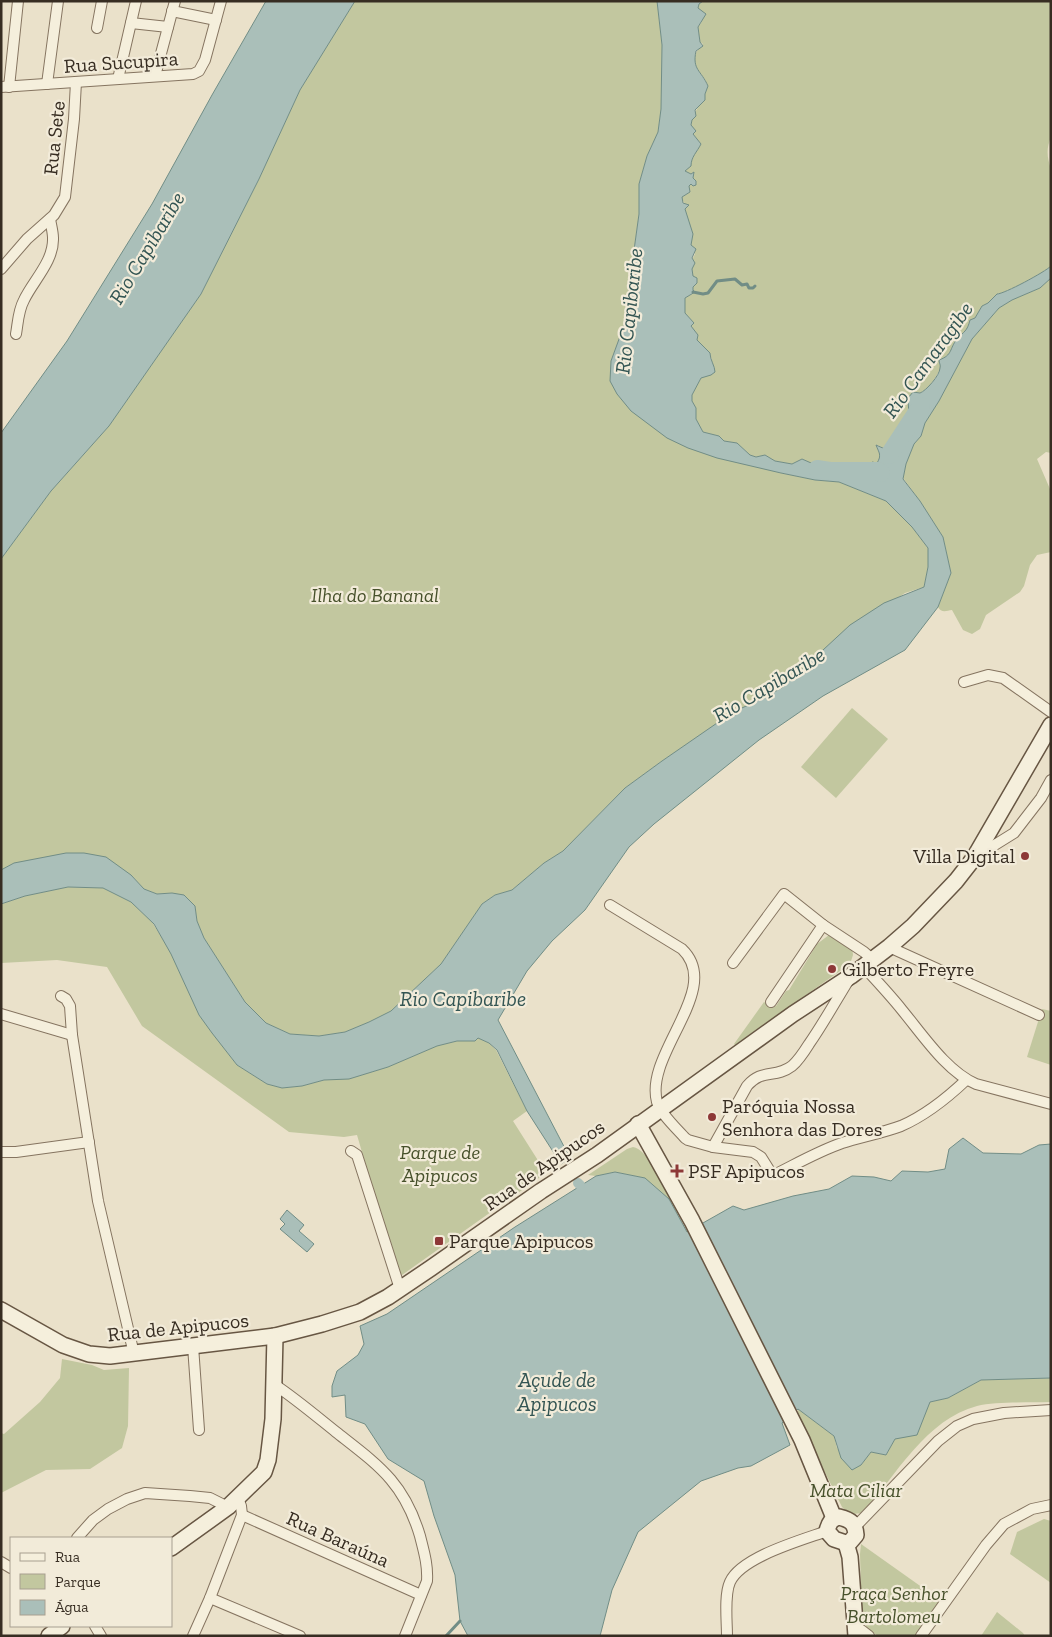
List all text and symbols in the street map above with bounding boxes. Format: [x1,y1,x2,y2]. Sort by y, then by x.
street label: Rua Sucupira [63,46,179,78]
street label: Rua Sete [38,100,70,176]
water label: Rio Capibaribe [103,187,190,308]
water label: Rio Capibaribe [609,247,648,375]
water label: Rio Camaragibe [877,297,978,423]
park label: Ilha do Bananal [311,583,439,607]
water label: Rio Capibaribe [708,641,829,728]
place label: Villa Digital [912,844,1015,868]
marker: Villa Digital [1019,850,1031,862]
place label: Gilberto Freyre [842,957,974,981]
marker: Gilberto Freyre [826,963,838,975]
water label: Rio Capibaribe [400,986,526,1011]
place label: Paróquia Nossa Senhora das Dores [722,1094,882,1141]
marker: Paróquia Nossa Senhora das Dores [706,1111,718,1123]
street label: Rua de Apipucos [479,1114,609,1216]
park label: Parque de Apipucos [400,1140,480,1187]
place label: PSF Apipucos [688,1159,805,1183]
marker: PSF Apipucos [670,1164,684,1178]
place label: Parque Apipucos [449,1229,594,1253]
marker: Parque Apipucos [433,1235,445,1247]
street label: Rua de Apipucos [106,1308,250,1346]
water label: Açude de Apipucos [516,1367,597,1416]
park label: Mata Ciliar [810,1478,902,1502]
street label: Rua Baraúna [283,1506,393,1572]
legend [10,1537,172,1627]
text: Rua [55,1548,80,1566]
text: Parque [55,1573,101,1591]
park label: Praça Senhor Bartolomeu [840,1581,948,1628]
text: Água [55,1598,88,1616]

